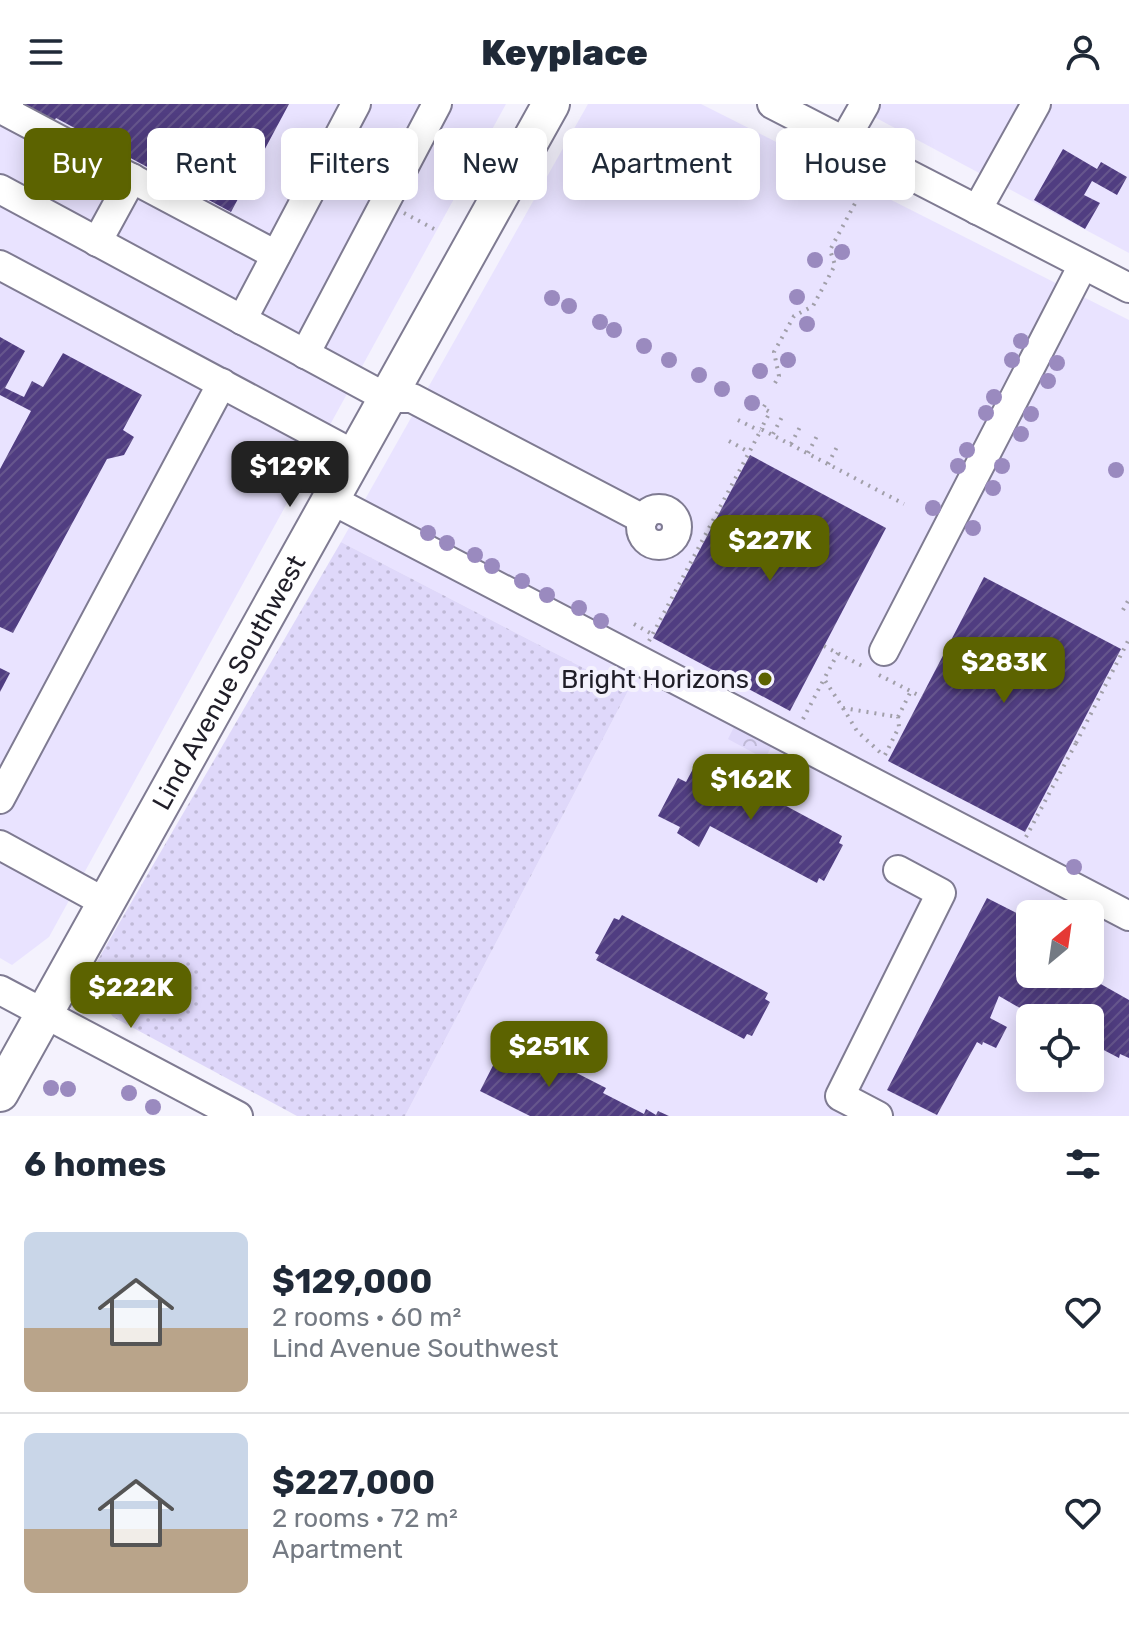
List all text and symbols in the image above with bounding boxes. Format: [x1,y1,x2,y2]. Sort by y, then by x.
icon: menu [24,30,68,74]
icon: person [1061,30,1105,74]
text: Keyplace [481,31,648,74]
chip: Buy [24,128,131,200]
chip: Rent [147,128,265,200]
chip: Filters [281,128,418,200]
chip: New [434,128,547,200]
chip: Apartment [563,128,760,200]
chip: House [776,128,915,200]
pin: $129K [234,441,346,509]
text: $129K [249,451,331,482]
pin: $227K [714,515,826,583]
text: $227K [728,525,812,556]
street label: Lind Avenue Southwest [146,550,312,815]
pin: $283K [948,637,1060,705]
text: $283K [961,647,1047,678]
place label: Bright Horizons [561,664,749,695]
marker: Bright Horizons [756,670,774,688]
pin: $162K [695,754,807,822]
text: $162K [710,764,792,795]
north arrow [1016,900,1104,988]
map controls [1016,900,1104,1092]
pin: $222K [75,962,187,1030]
text: $222K [88,972,174,1003]
button: locate [1016,1004,1104,1092]
pin: $251K [493,1021,605,1089]
text: $251K [508,1031,590,1062]
icon: filters [1061,1142,1105,1186]
text: 6 homes [24,1144,166,1185]
text: $129,000 [272,1261,432,1302]
icon: home [88,1264,184,1360]
icon: heart [1061,1290,1105,1334]
text: 2 rooms · 60 m² [272,1302,461,1333]
text: Lind Avenue Southwest [272,1333,558,1364]
text: $227,000 [272,1462,435,1503]
icon: home [88,1465,184,1561]
icon: heart [1061,1491,1105,1535]
text: 2 rooms · 72 m² [272,1503,458,1534]
text: Apartment [272,1534,403,1565]

